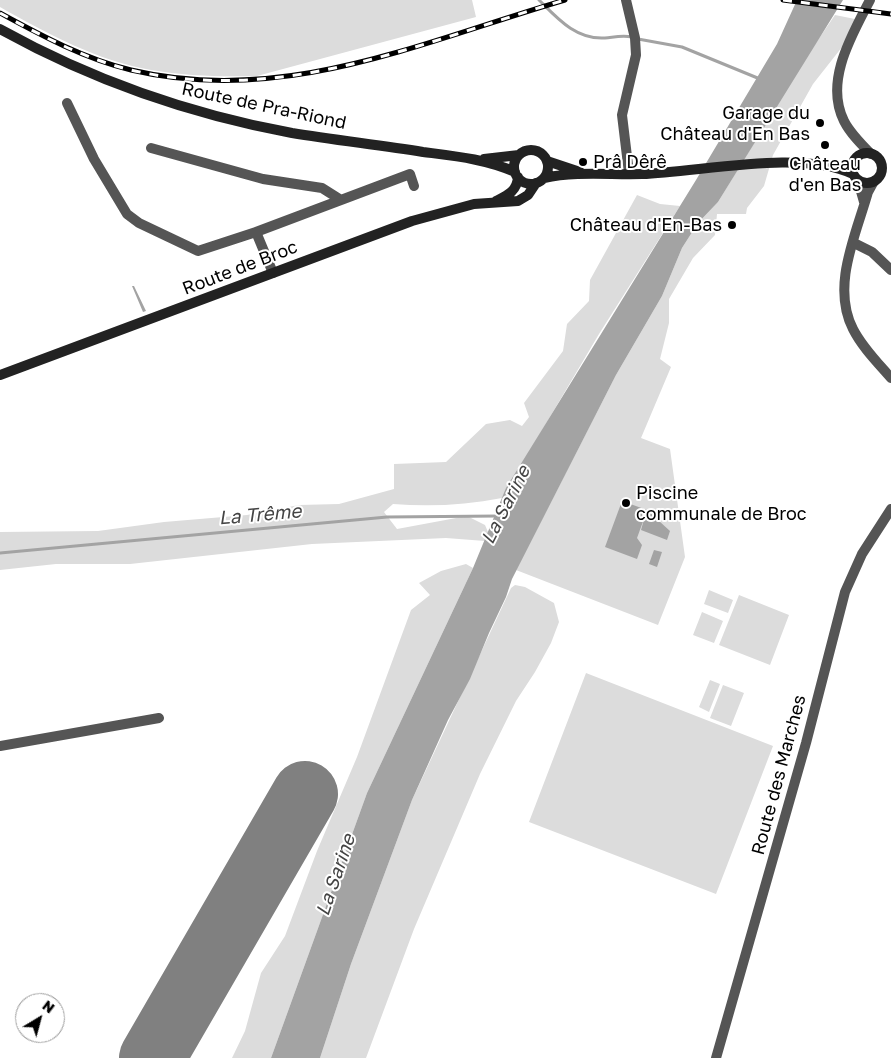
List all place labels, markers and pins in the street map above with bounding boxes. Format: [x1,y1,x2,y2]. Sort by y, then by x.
place label: Garage du Château d'En Bas [660,102,810,144]
marker: Garage du Château d'En Bas [814,117,826,129]
marker: Château d'en Bas [819,139,831,151]
place label: Prâ Dêrê [593,151,667,173]
place label: Château d'en Bas [789,153,861,195]
marker: Prâ Dêrê [577,156,589,168]
place label: Château d'En-Bas [570,214,722,236]
marker: Château d'En-Bas [726,219,738,231]
place label: Piscine communale de Broc [636,482,807,524]
marker: Piscine communale de Broc [620,497,632,509]

